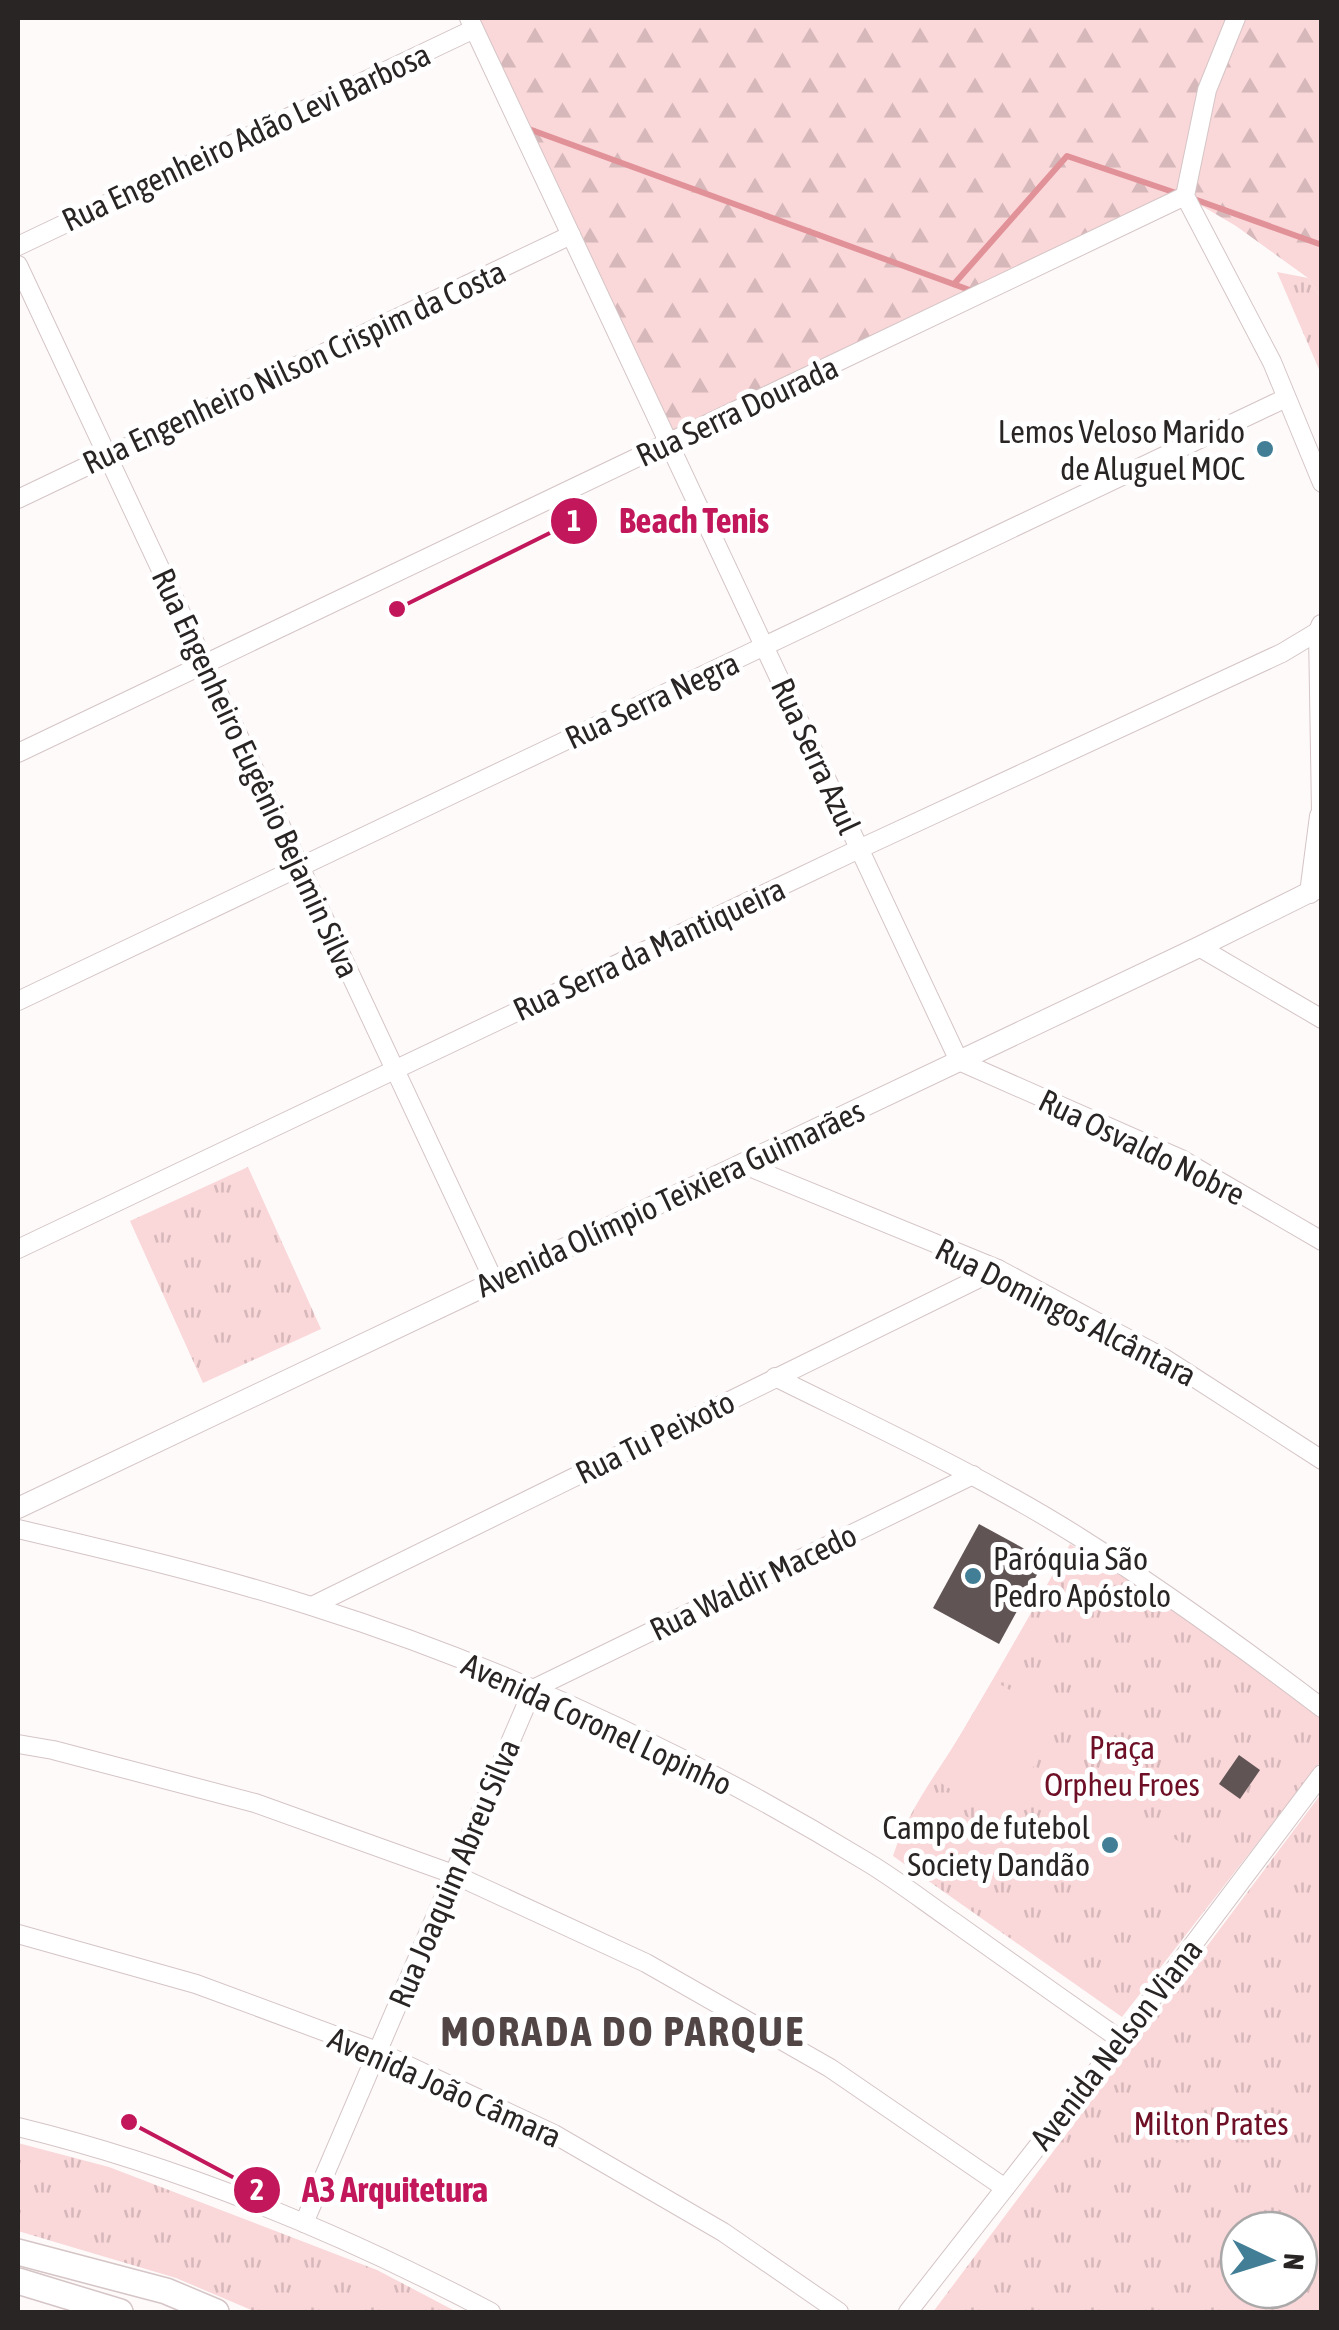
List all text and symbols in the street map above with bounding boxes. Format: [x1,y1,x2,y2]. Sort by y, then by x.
street label: Rua Engenheiro Adão Levi Barbosa [56,35,436,239]
street label: Rua Engenheiro Nilson Crispim da Costa [77,253,511,481]
street label: Rua Serra Dourada [630,348,844,474]
place label: Lemos Veloso Marido de Aluguel MOC [998,413,1245,487]
marker: Lemos Veloso Marido de Aluguel MOC [1254,438,1276,460]
callout: Beach Tenis [549,488,789,553]
text: Beach Tenis [619,500,769,540]
text: 1 [567,503,581,537]
street label: Rua Engenheiro Eugênio Bejamin Silva [145,562,367,984]
street label: Rua Serra Negra [559,644,745,756]
street label: Rua Serra Azul [764,672,868,840]
street label: Rua Serra da Mantiqueira [507,870,791,1028]
street label: Rua Osvaldo Nobre [1033,1081,1251,1213]
street label: Avenida Olímpio Teixiera Guimarães [470,1092,870,1304]
street label: Rua Domingos Alcântara [930,1230,1202,1394]
street label: Rua Tu Peixoto [570,1383,740,1491]
street label: Rua Waldir Macedo [644,1516,862,1648]
place label: Paróquia São Pedro Apóstolo [993,1540,1171,1614]
marker: Paróquia São Pedro Apóstolo [962,1565,984,1587]
street label: Avenida Coronel Lopinho [456,1645,738,1803]
park label: Praça Orpheu Froes [1044,1729,1200,1803]
street label: Rua Joaquim Abreu Silva [381,1733,527,2013]
place label: Campo de futebol Society Dandão [883,1809,1091,1883]
marker: Campo de futebol Society Dandão [1099,1834,1121,1856]
street label: Avenida Nelson Viana [1022,1931,1210,2157]
district label: MORADA DO PARQUE [440,2007,806,2055]
street label: Avenida João Câmara [323,2019,567,2155]
park label: Milton Prates [1133,2105,1289,2142]
callout: A3 Arquitetura [232,2157,508,2222]
text: A3 Arquitetura [301,2169,488,2209]
text: 2 [250,2172,264,2206]
north arrow [1219,2210,1319,2310]
text: N [1277,2252,1310,2271]

